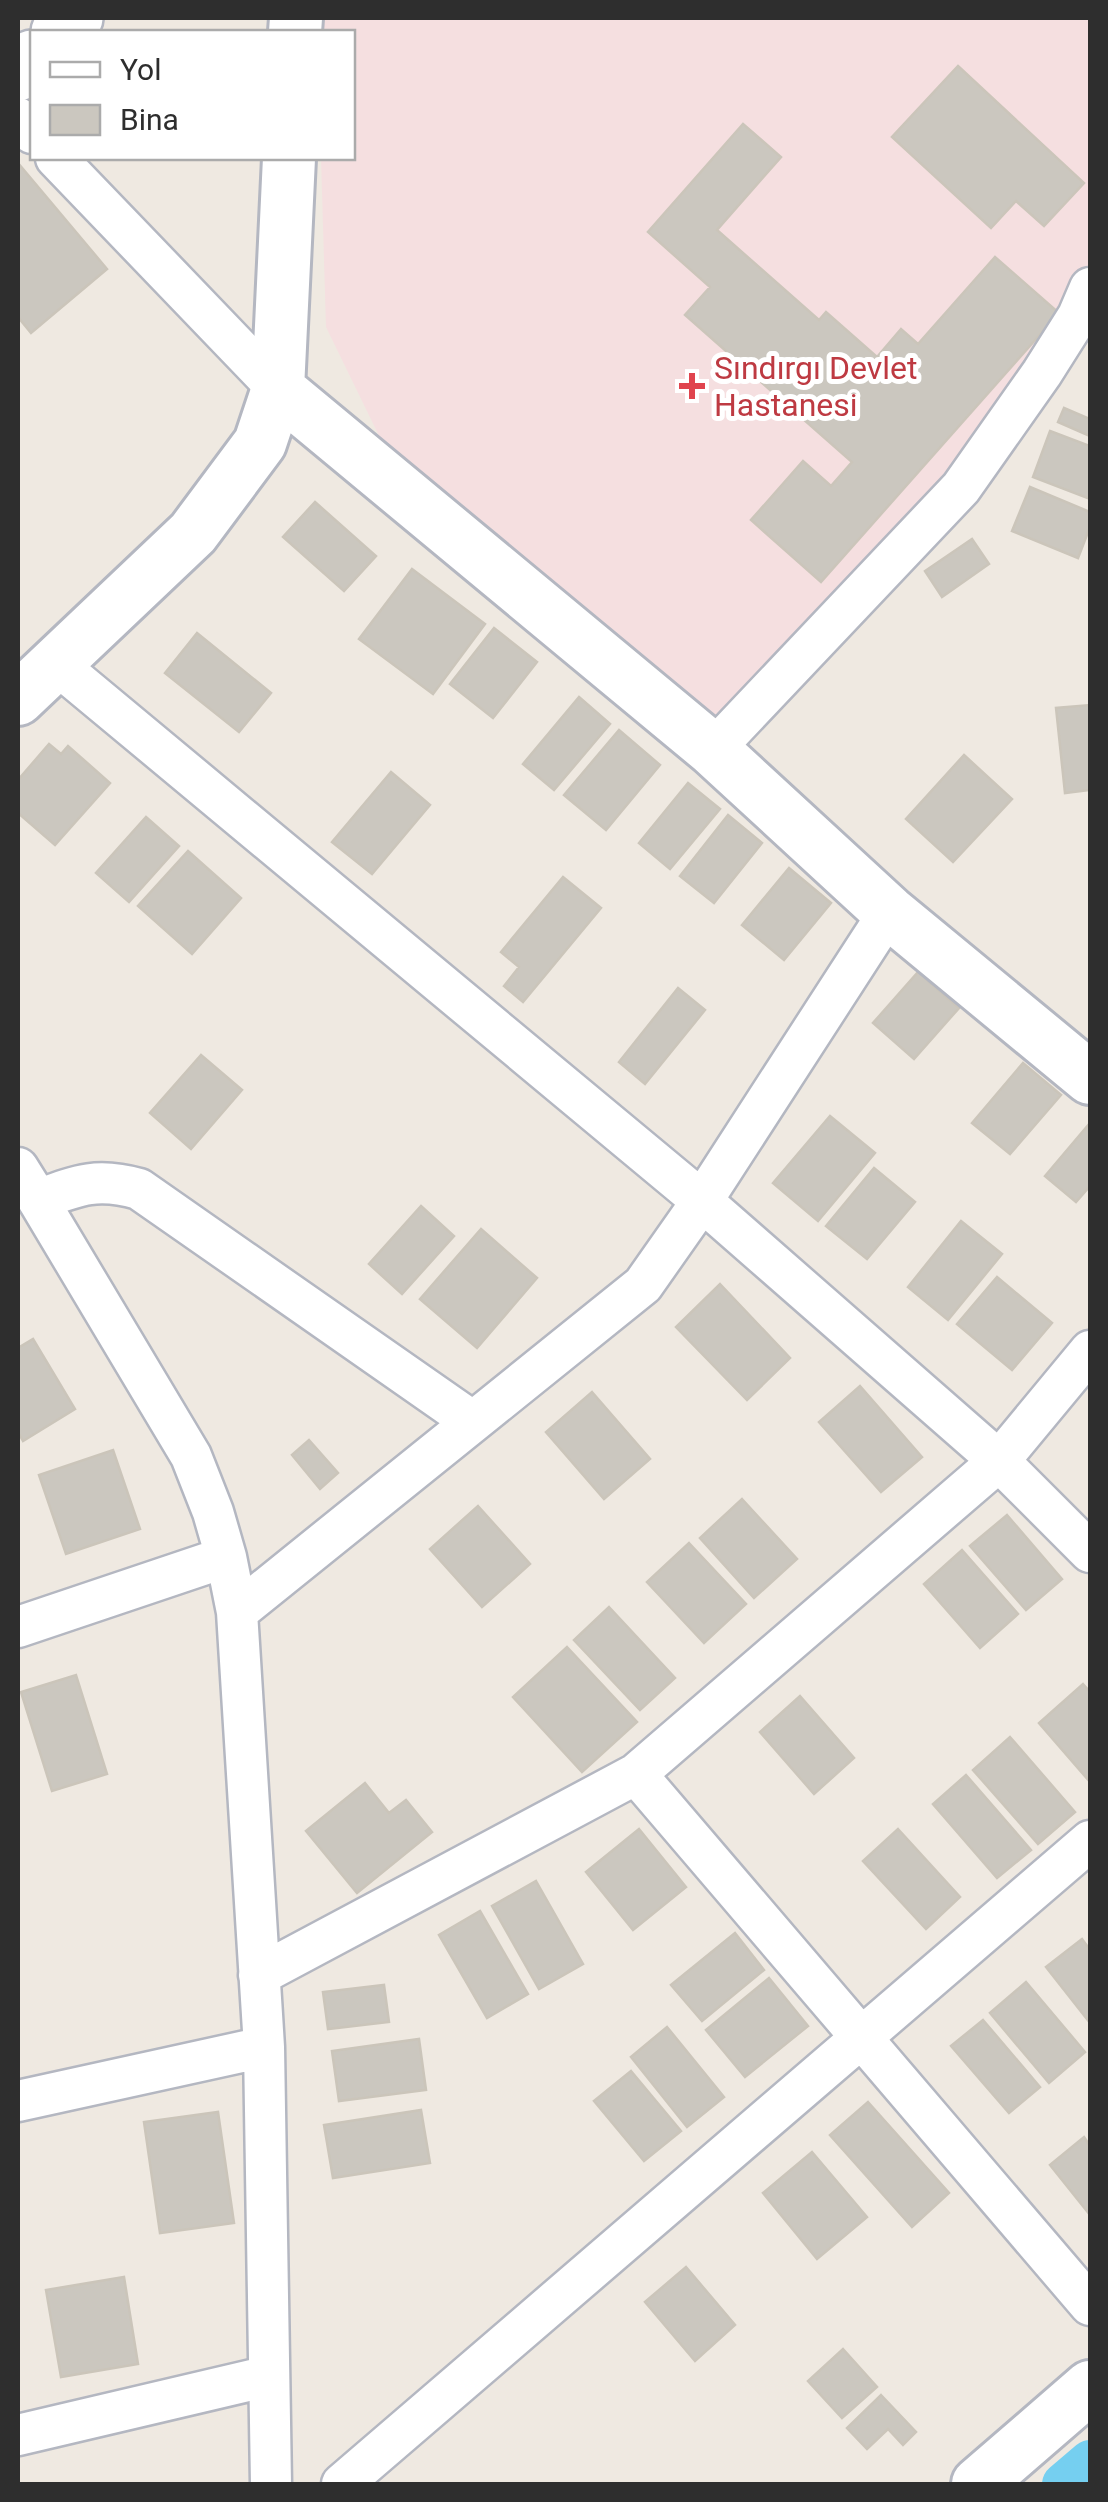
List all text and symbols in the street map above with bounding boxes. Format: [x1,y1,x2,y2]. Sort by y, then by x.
legend [30,30,355,160]
text: Yol [120,52,161,87]
text: Bina [120,102,179,137]
place label: Sındırgı Devlet Hastanesi [714,349,917,424]
marker: Sındırgı Devlet Hastanesi [679,373,705,399]

